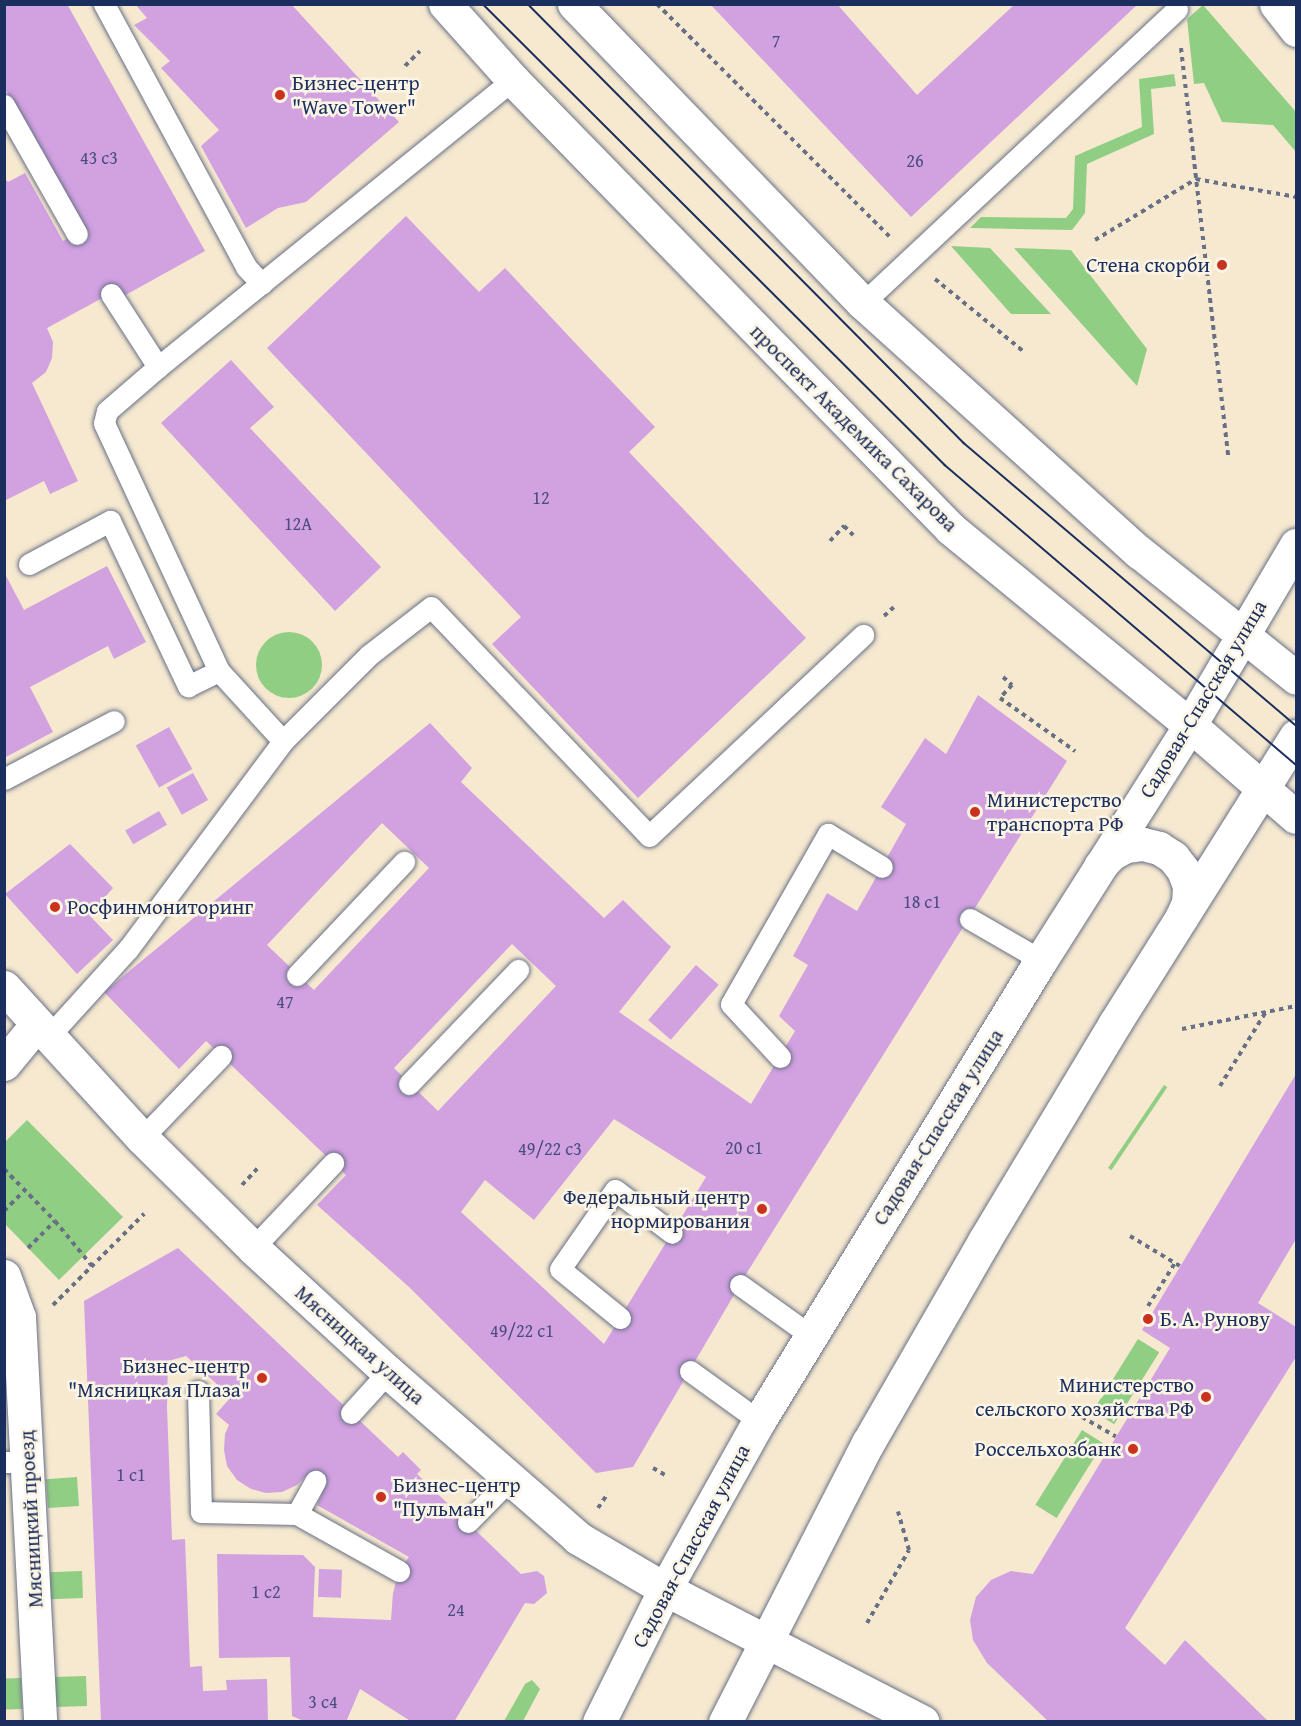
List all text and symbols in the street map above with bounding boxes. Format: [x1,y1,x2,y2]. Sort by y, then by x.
house number: 7 [772,30,780,52]
place label: Бизнес-центр "Wave Tower" [292,70,420,120]
marker: Бизнес-центр "Wave Tower" [273,88,287,102]
house number: 43 с3 [80,147,118,169]
house number: 26 [906,150,924,172]
place label: Стена скорби [1086,252,1210,278]
marker: Стена скорби [1215,258,1229,272]
street label: проспект Академика Сахарова [745,319,963,537]
house number: 12 [532,487,550,509]
house number: 12А [284,513,312,535]
street label: Садовая-Спасская улица [1134,595,1272,803]
place label: Министерство транспорта РФ [987,787,1124,837]
marker: Министерство транспорта РФ [968,805,982,819]
house number: 18 с1 [903,891,941,913]
place label: Росфинмониторинг [67,894,253,920]
marker: Росфинмониторинг [48,900,62,914]
house number: 47 [276,991,294,1013]
street label: Садовая-Спасская улица [867,1024,1009,1230]
house number: 20 с1 [725,1137,763,1159]
house number: 49/22 с3 [518,1138,582,1160]
place label: Федеральный центр нормирования [563,1184,750,1234]
marker: Федеральный центр нормирования [755,1202,769,1216]
street label: Мясницкая улица [290,1280,430,1410]
place label: Б. А. Рунову [1160,1306,1270,1332]
marker: Б. А. Рунову [1141,1312,1155,1326]
house number: 49/22 с1 [490,1320,554,1342]
place label: Бизнес-центр "Мясницкая Плаза" [68,1353,250,1403]
marker: Бизнес-центр "Мясницкая Плаза" [255,1371,269,1385]
place label: Министерство сельского хозяйства РФ [975,1372,1194,1422]
marker: Министерство сельского хозяйства РФ [1199,1390,1213,1404]
street label: Мясницкий проезд [14,1430,48,1608]
place label: Россельхозбанк [975,1436,1121,1462]
street label: Садовая-Спасская улица [627,1440,755,1652]
marker: Россельхозбанк [1126,1442,1140,1456]
house number: 1 с1 [116,1464,146,1486]
place label: Бизнес-центр "Пульман" [393,1472,521,1522]
marker: Бизнес-центр "Пульман" [374,1490,388,1504]
house number: 1 с2 [251,1581,281,1603]
house number: 24 [447,1599,465,1621]
house number: 3 с4 [308,1691,338,1713]

